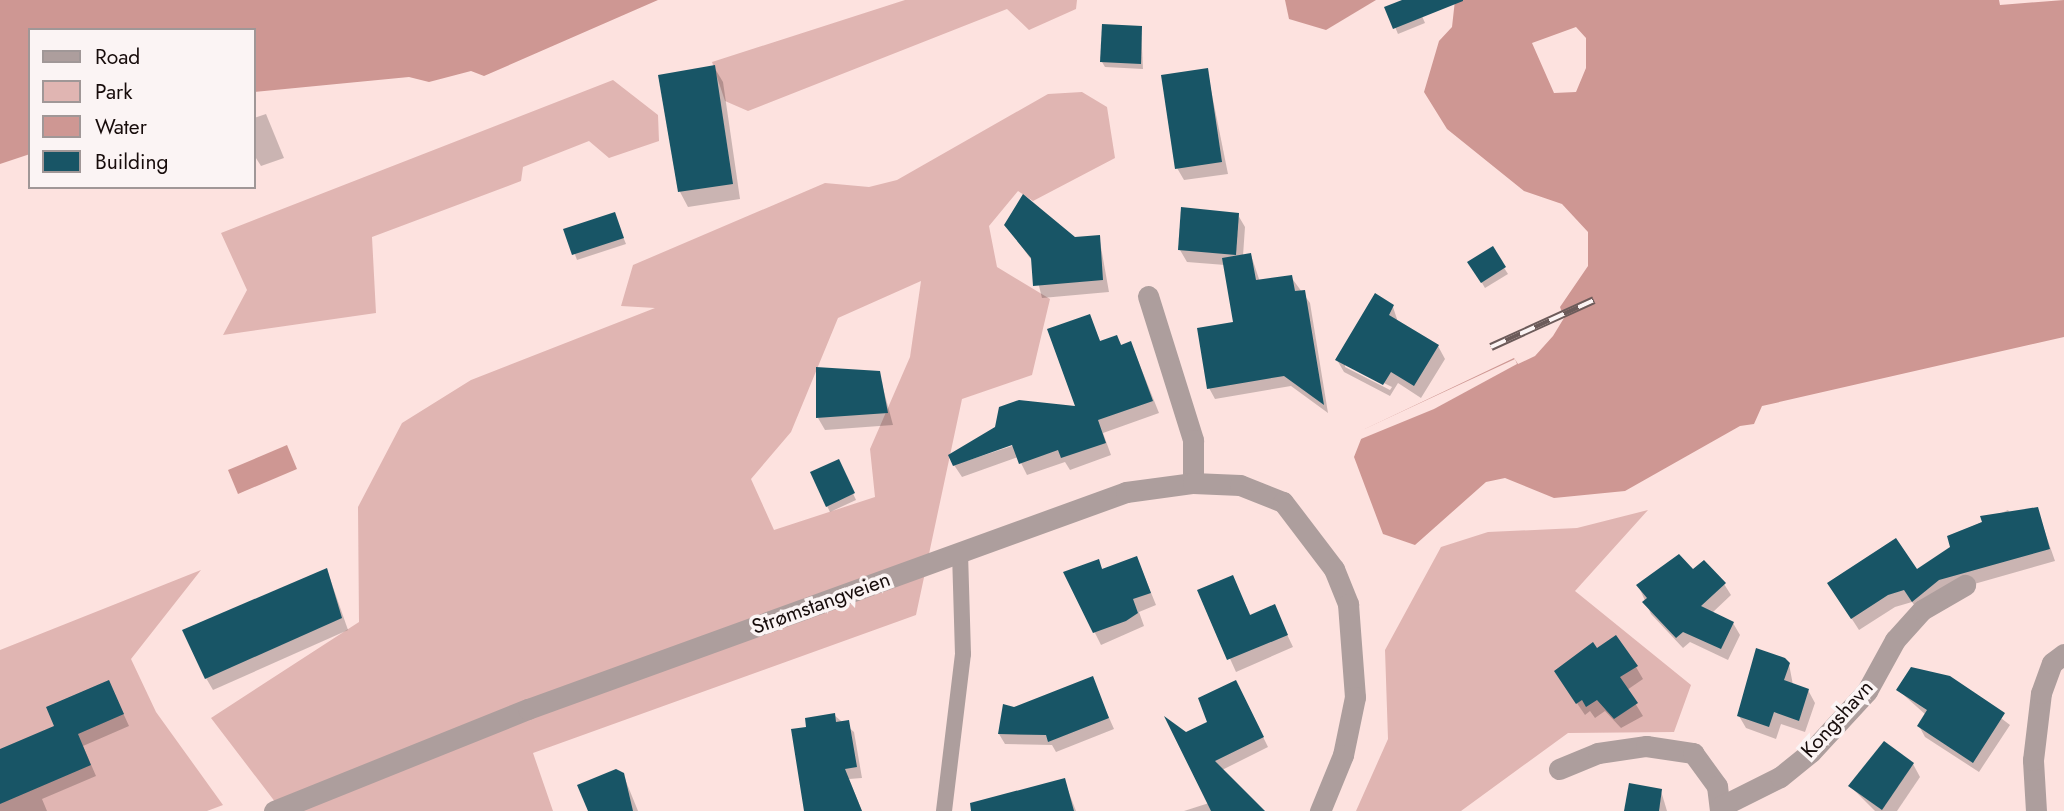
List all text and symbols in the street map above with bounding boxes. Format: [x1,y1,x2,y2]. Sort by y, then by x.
legend [28,28,256,189]
text: Road [95,42,140,72]
text: Park [95,77,132,107]
text: Water [95,112,147,142]
text: Building [95,147,168,177]
street label: Strømstangveien [748,566,894,640]
street label: Kongshavn [1796,675,1878,763]

